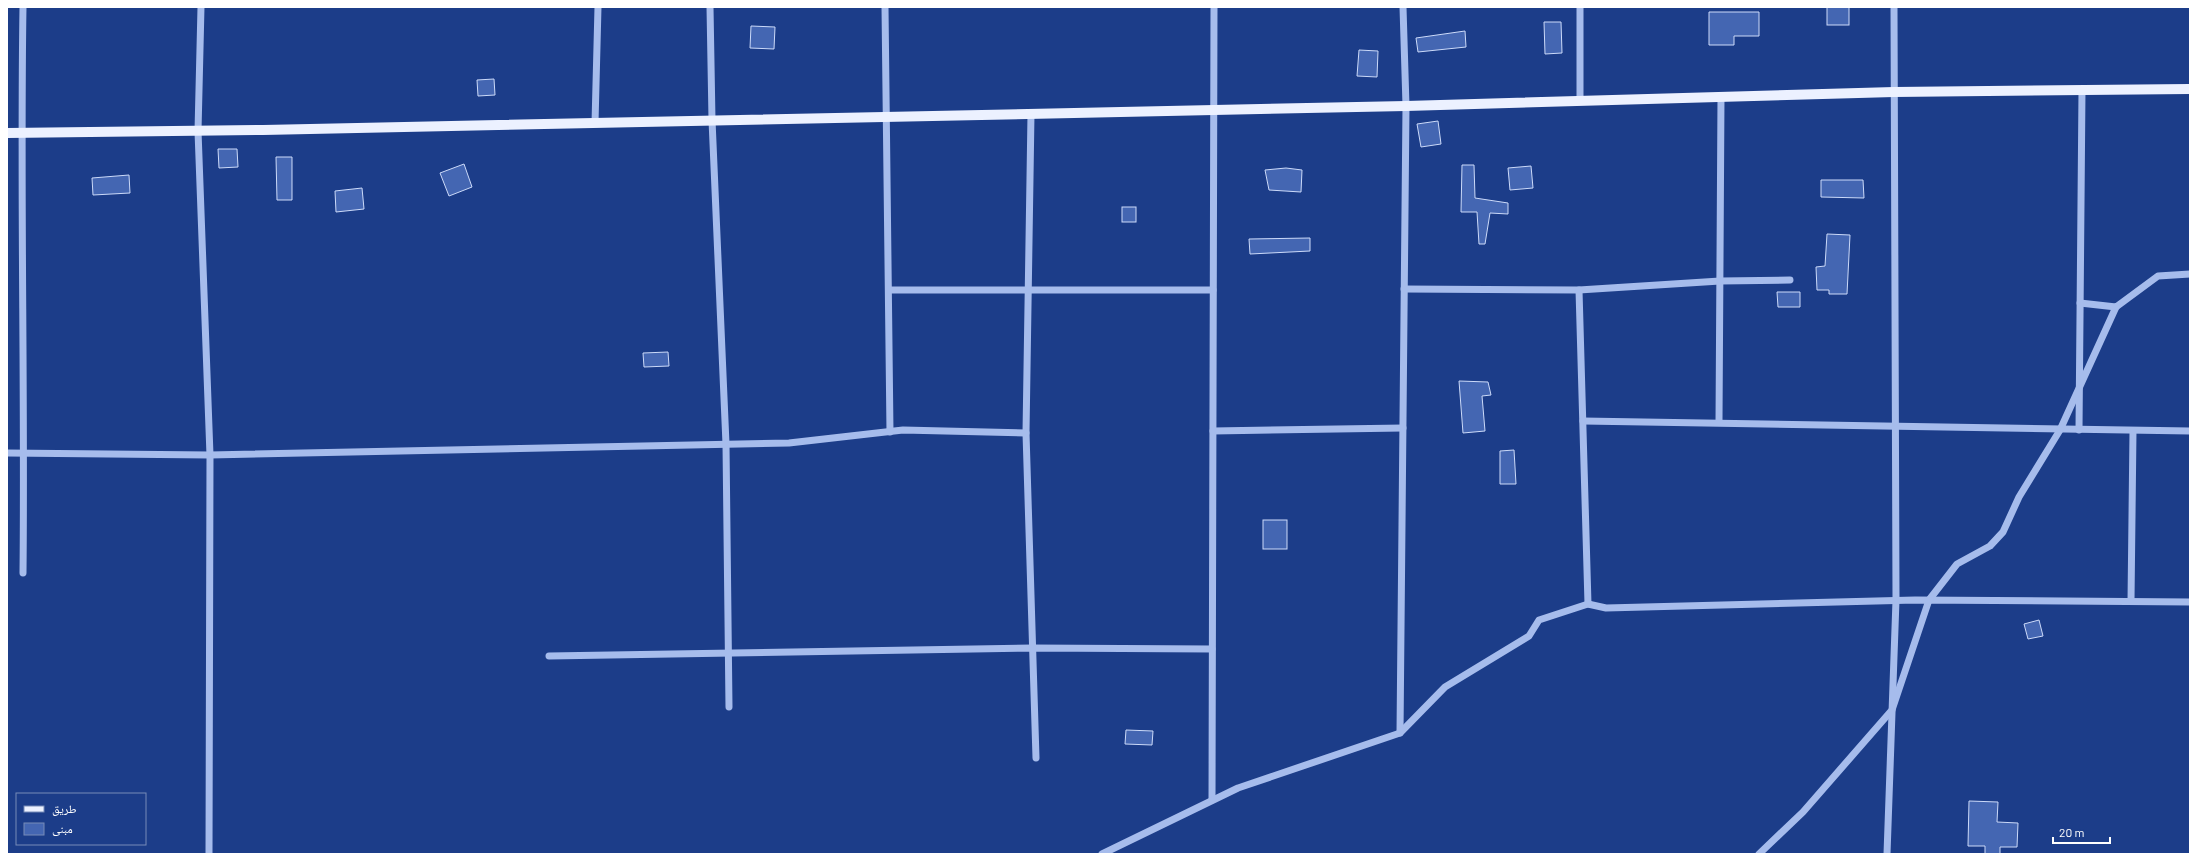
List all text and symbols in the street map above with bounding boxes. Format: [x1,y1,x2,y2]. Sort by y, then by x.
legend [16,793,146,845]
text: طريق [52,801,77,816]
scale bar [2053,819,2110,845]
text: مبنى [52,821,73,836]
text: 20 m [2059,825,2085,839]

